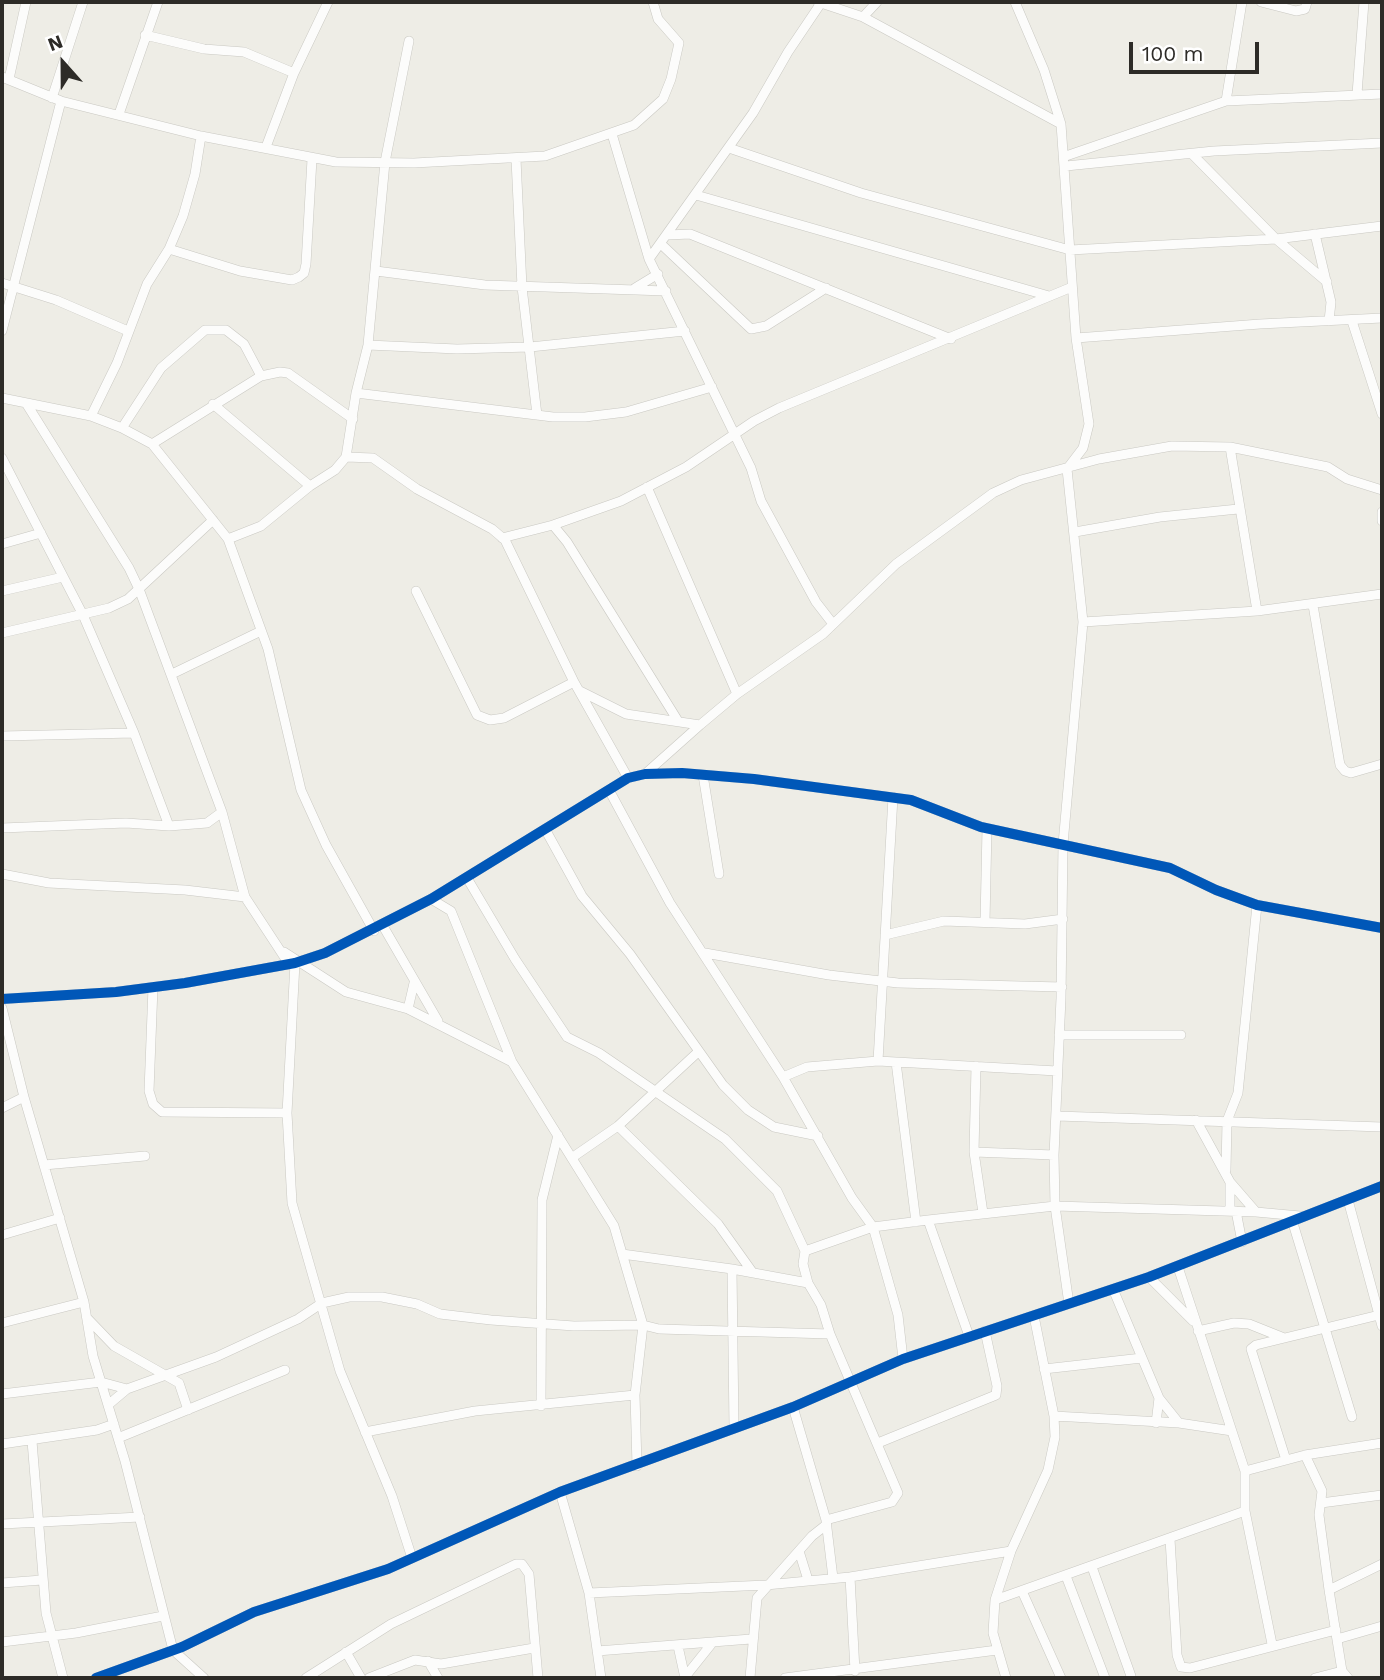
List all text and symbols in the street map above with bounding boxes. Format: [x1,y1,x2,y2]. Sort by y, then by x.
north arrow [28,28,98,98]
scale bar [1132,28,1262,72]
text: N [45,30,66,56]
text: 100 m [1142,41,1204,66]

